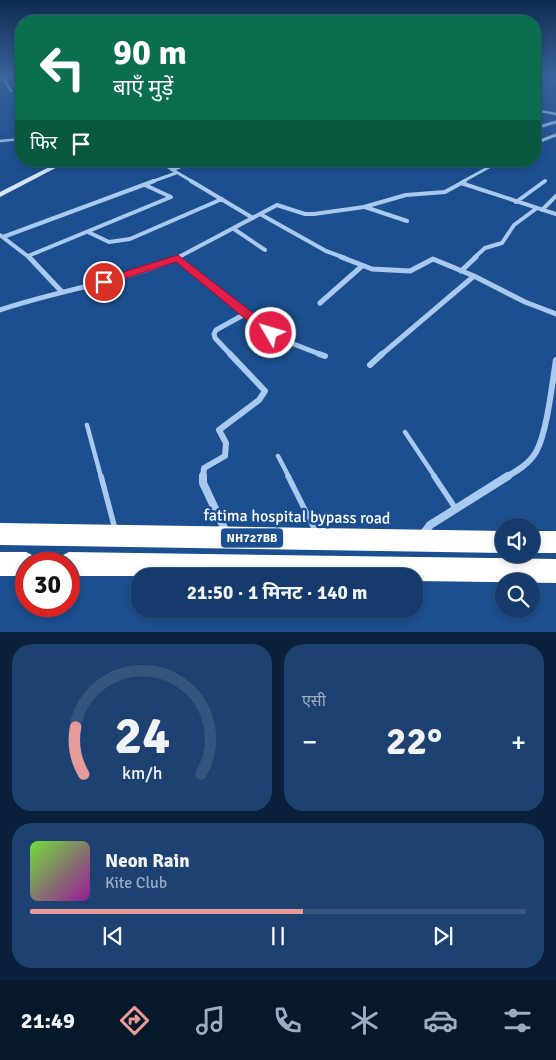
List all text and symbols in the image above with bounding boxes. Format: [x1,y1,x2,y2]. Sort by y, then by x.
text: 90 m [113,31,187,74]
icon: left [30,35,95,100]
text: बाएँ मुड़ें [113,74,173,101]
icon: arrive [67,130,95,158]
text: फिर [30,131,57,155]
pin [83,261,125,303]
icon: arrive [90,268,118,296]
position arrow [244,306,296,358]
street label: fatima hospital bypass road [203,505,391,529]
map controls [495,518,540,618]
button: sound [495,518,540,563]
road number: NH727BB [221,528,283,548]
speed limit sign: 30 [15,552,80,617]
button: search [495,573,540,618]
text: 21:50 · 1 मिनट · 140 m [187,581,367,605]
text: एसी [302,691,326,711]
text: 24 [114,704,170,768]
text: 22° [386,718,442,765]
text: − [302,725,317,759]
text: + [511,725,526,759]
text: km/h [122,762,162,784]
text: Neon Rain [105,849,190,873]
text: Kite Club [105,873,167,893]
icon: previous [99,922,127,950]
icon: pause [264,922,292,950]
icon: next [429,922,457,950]
icon: directions [117,1003,152,1038]
icon: music [193,1003,228,1038]
icon: phone [270,1003,305,1038]
icon: climate [347,1003,382,1038]
icon: car [423,1003,458,1038]
icon: filters [500,1003,535,1038]
text: 21:49 [21,1007,75,1034]

